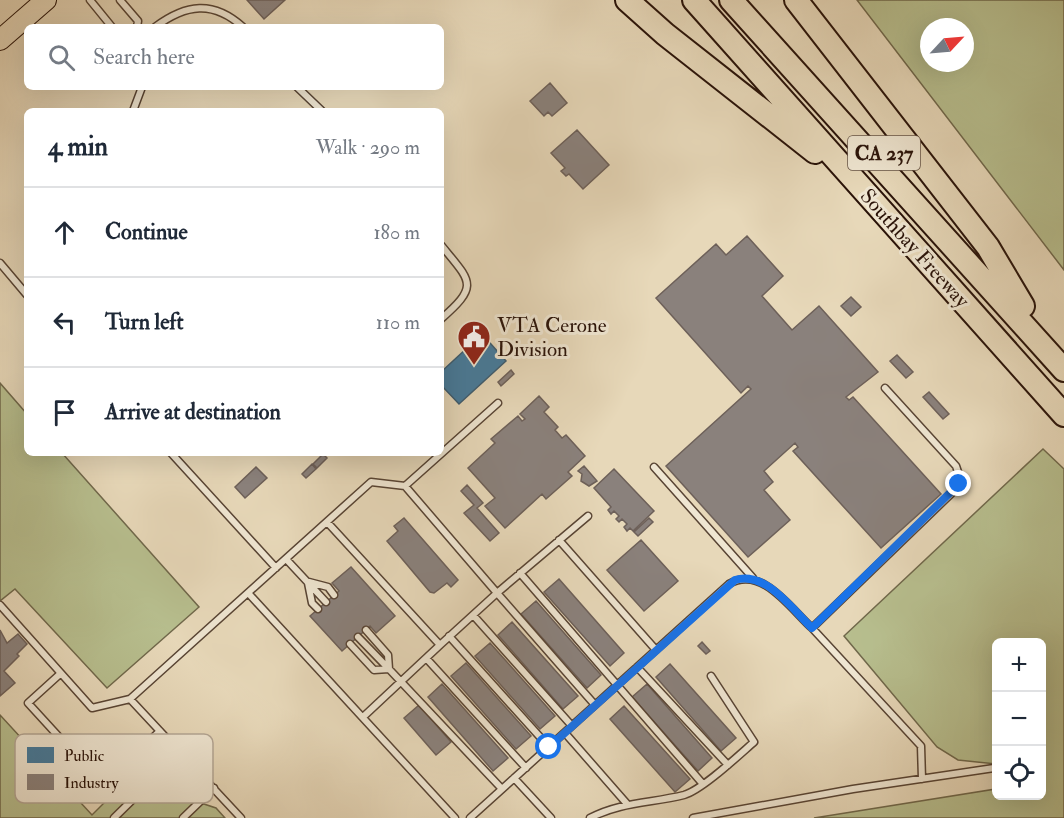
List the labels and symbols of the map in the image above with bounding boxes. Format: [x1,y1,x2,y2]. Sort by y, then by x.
north arrow [920,18,974,72]
road number: CA 237 [848,136,920,170]
street label: Southbay Freeway [854,183,976,314]
place label: VTA Cerone Division [497,312,607,363]
public building icon: VTA Cerone Division [456,319,492,366]
route end [945,470,971,496]
route start [535,733,561,759]
legend [15,734,213,803]
text: Public [64,746,105,766]
text: Industry [64,773,119,793]

